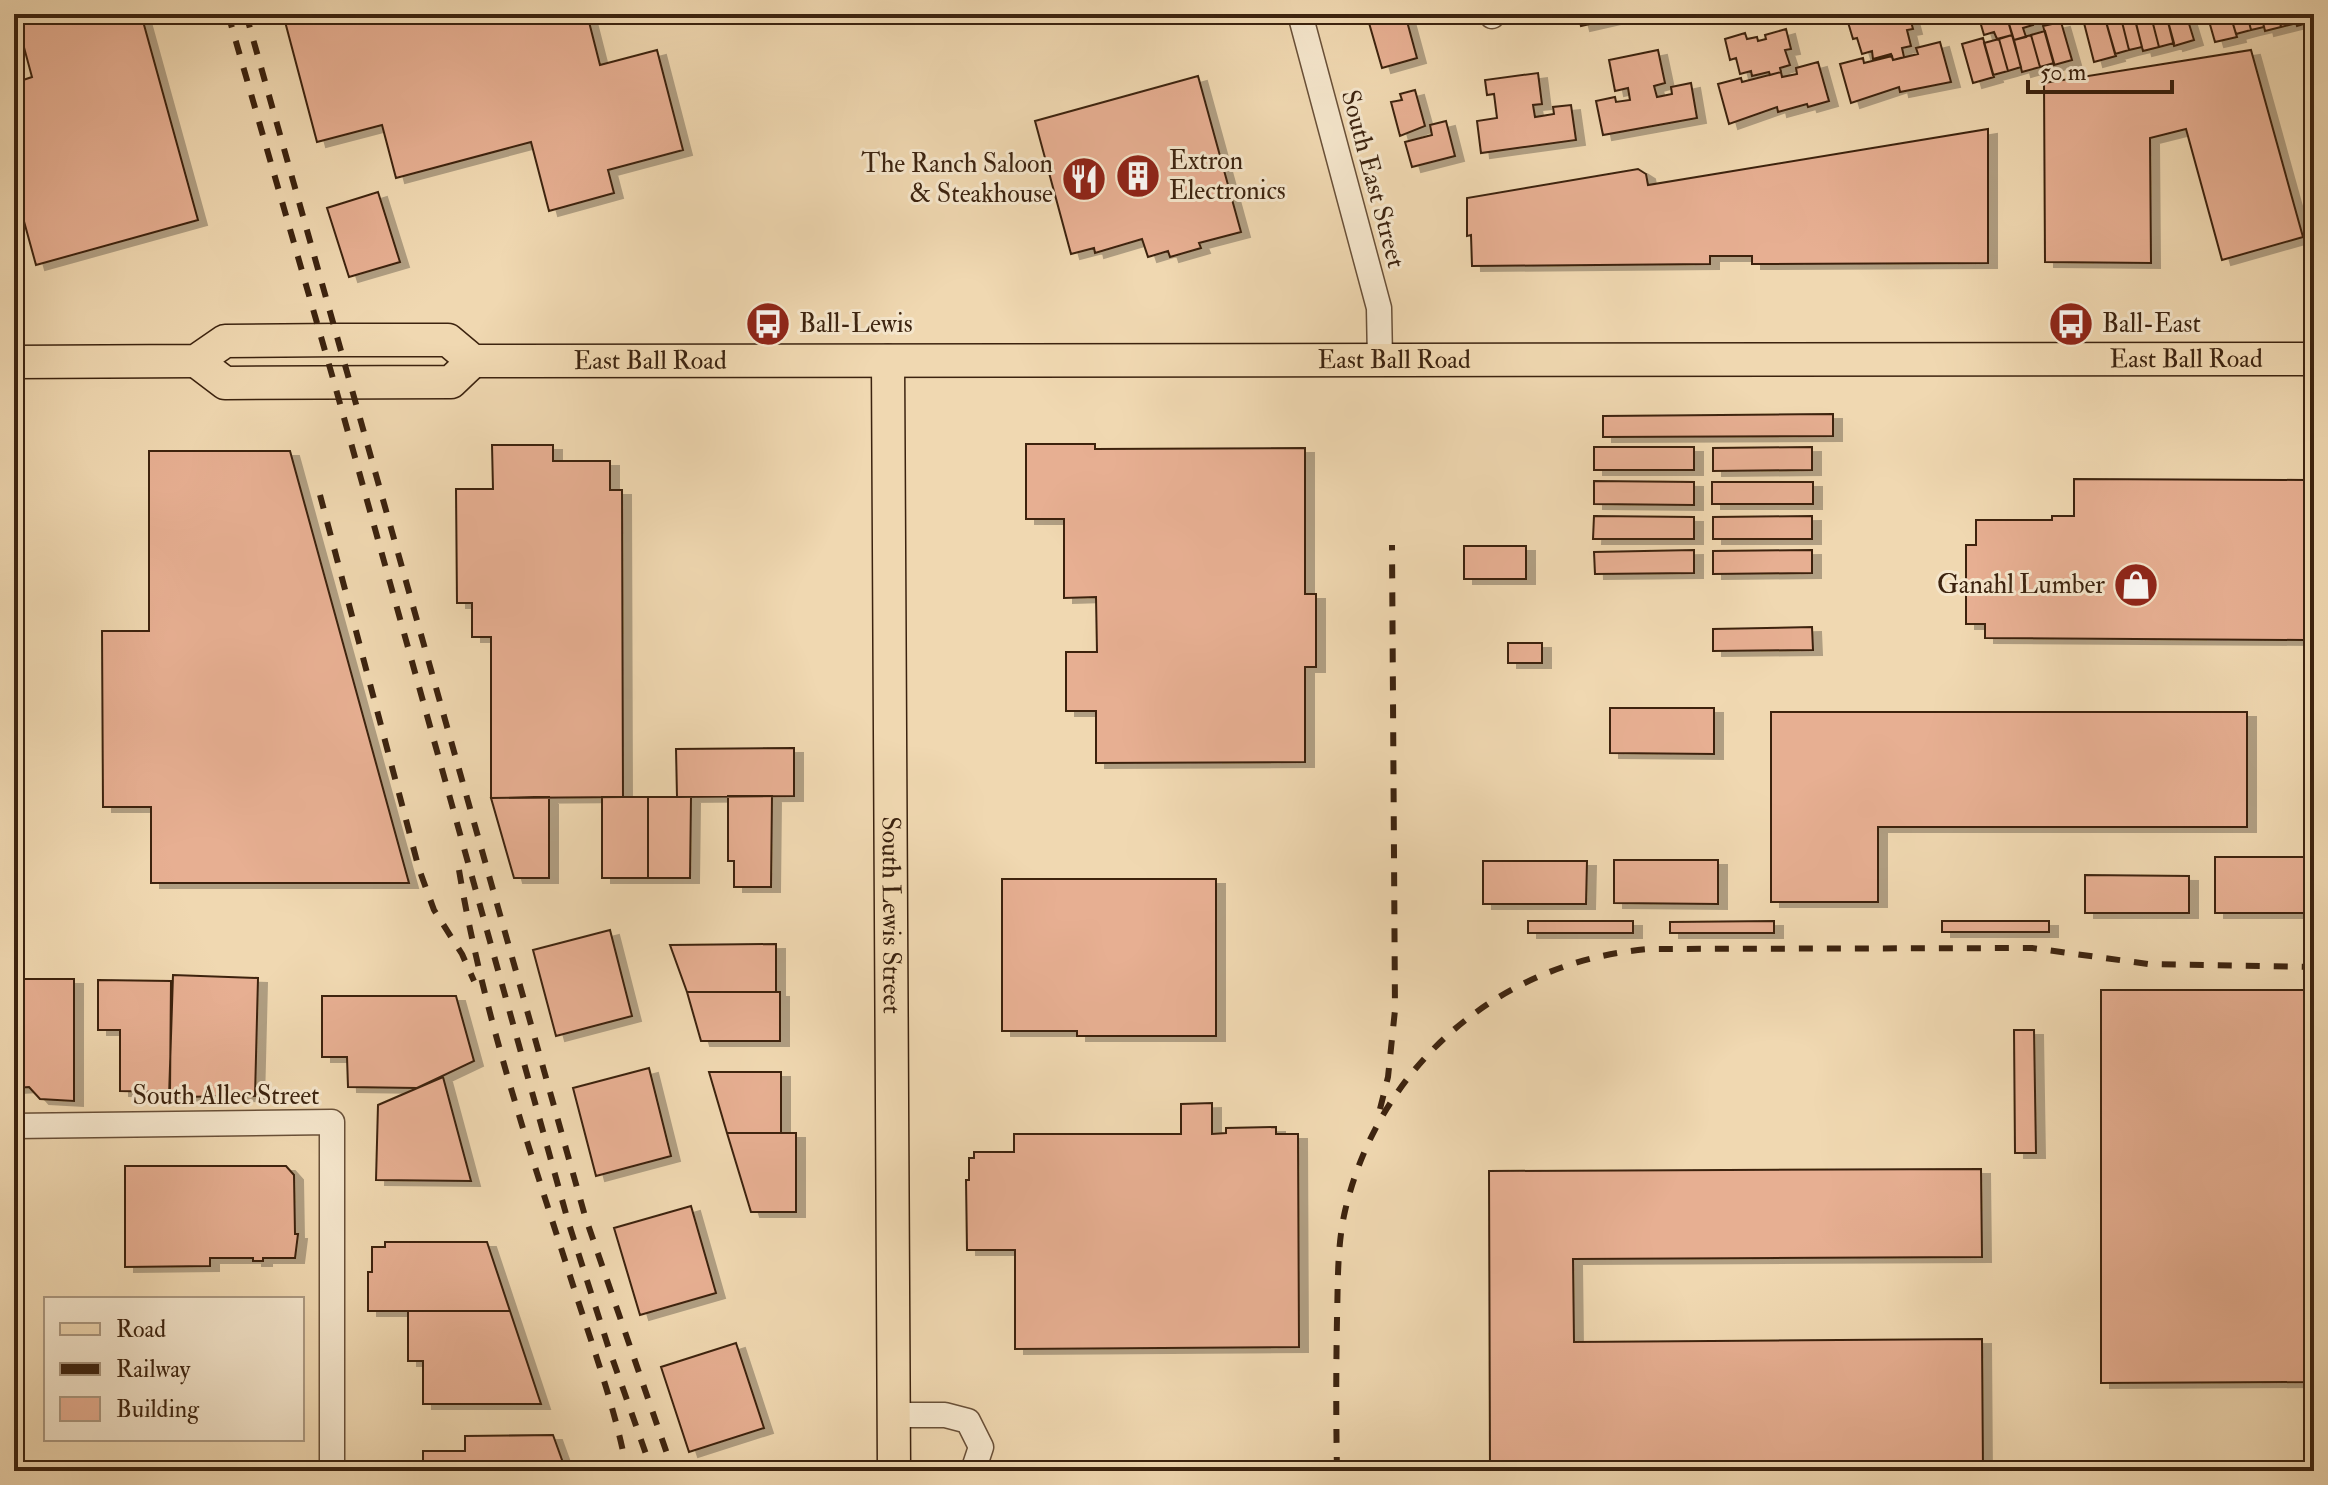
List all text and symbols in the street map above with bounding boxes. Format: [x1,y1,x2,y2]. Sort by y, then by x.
scale bar [2028,44,2172,94]
text: 50 m [2040,57,2087,88]
street label: South East Street [1334,87,1412,271]
place label: Extron Electronics [1169,145,1286,207]
place label: The Ranch Saloon & Steakhouse [861,148,1053,210]
building icon: Extron Electronics [1114,152,1162,200]
restaurant icon: The Ranch Saloon & Steakhouse [1060,155,1108,203]
bus stop icon: Ball-Lewis [744,300,792,348]
bus stop icon: Ball-East [2047,300,2095,348]
place label: Ball-Lewis [799,308,913,340]
place label: Ball-East [2102,308,2201,340]
street label: East Ball Road [2109,343,2263,375]
street label: East Ball Road [1317,344,1471,376]
street label: East Ball Road [573,345,727,377]
shop icon: Ganahl Lumber [2112,561,2160,609]
place label: Ganahl Lumber [1937,569,2105,601]
street label: South Lewis Street [874,816,908,1014]
street label: South Allec Street [132,1080,320,1112]
legend [44,1297,304,1441]
text: Road [116,1314,166,1345]
text: Railway [116,1354,191,1385]
text: Building [116,1394,200,1425]

